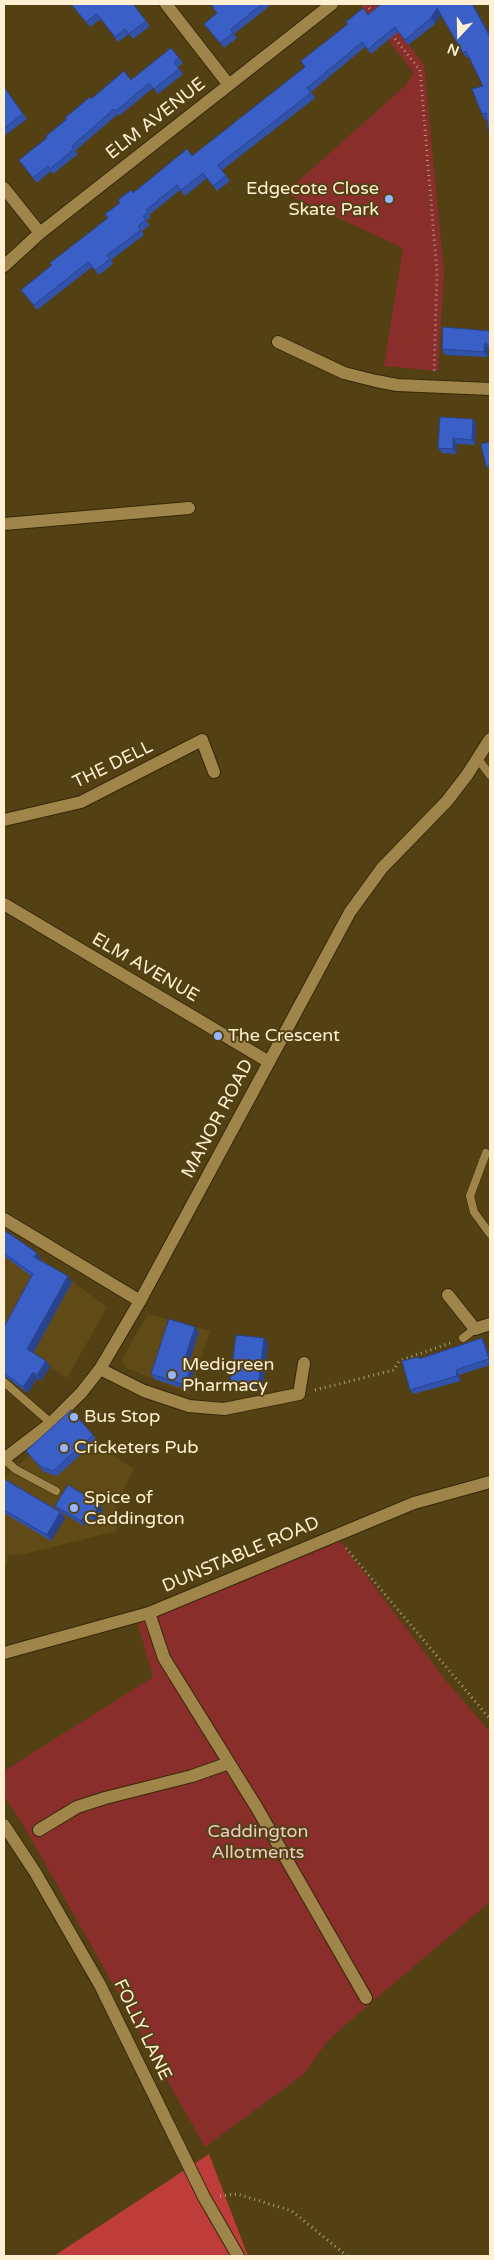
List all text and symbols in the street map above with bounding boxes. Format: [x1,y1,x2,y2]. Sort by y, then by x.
north arrow [434,10,484,60]
text: N [445,40,462,59]
street label: ELM AVENUE [102,74,210,164]
place label: Edgecote Close Skate Park [246,178,379,220]
marker: Edgecote Close Skate Park [383,193,395,205]
street label: THE DELL [69,736,157,794]
street label: ELM AVENUE [88,929,202,1007]
place label: The Crescent [228,1025,340,1047]
marker: The Crescent [212,1030,224,1042]
street label: MANOR ROAD [178,1056,258,1182]
place label: Medigreen Pharmacy [182,1354,274,1396]
marker: Medigreen Pharmacy [166,1369,178,1381]
place label: Bus Stop [84,1406,160,1428]
marker: Bus Stop [68,1411,80,1423]
place label: Cricketers Pub [74,1437,199,1459]
marker: Cricketers Pub [58,1442,70,1454]
place label: Spice of Caddington [84,1487,185,1530]
marker: Spice of Caddington [68,1502,80,1514]
street label: DUNSTABLE ROAD [159,1512,323,1598]
park label: Caddington Allotments [208,1821,308,1864]
street label: FOLLY LANE [108,1976,176,2084]

